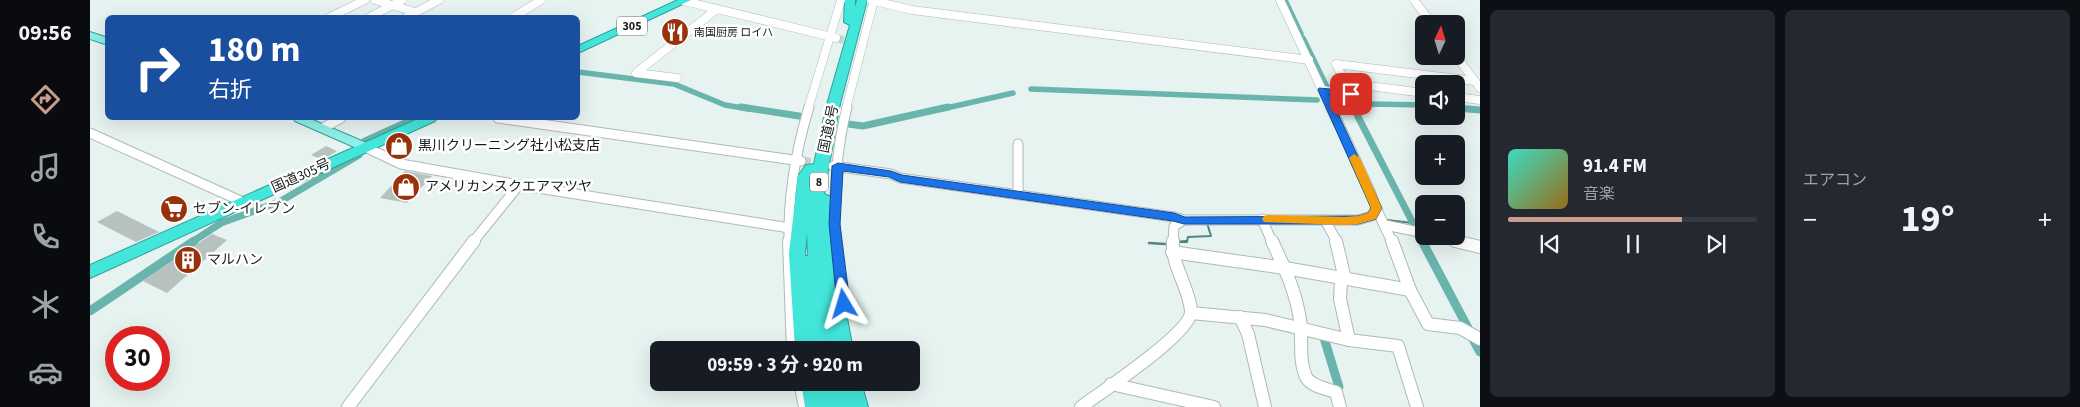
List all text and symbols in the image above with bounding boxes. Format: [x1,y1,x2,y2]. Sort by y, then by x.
north arrow [1415,15,1465,65]
map controls [1415,15,1465,245]
road number: 305 [617,16,647,36]
text: 09:56 [18,17,72,49]
restaurant icon: 南国厨房 ロイハ [660,17,690,47]
text: 180 m [208,25,300,75]
place label: 南国厨房 ロイハ [694,25,773,40]
icon: right [125,35,190,100]
pin [1330,73,1372,115]
text: 右折 [208,74,252,106]
button: sound [1415,75,1465,125]
icon: arrive [1337,80,1365,108]
icon: directions [28,82,63,117]
street label: 国道8号 [814,103,844,155]
shop icon: 黒川クリーニング社小松支店 [384,131,414,161]
button: + [1415,135,1465,185]
place label: 黒川クリーニング社小松支店 [418,136,600,156]
icon: music [28,150,63,185]
text: 91.4 FM [1583,153,1647,180]
street label: 国道305号 [268,154,334,198]
text: エアコン [1803,169,1867,191]
shop icon: アメリカンスクエアマツヤ [391,172,421,202]
road number: 8 [810,172,828,192]
place label: アメリカンスクエアマツヤ [425,177,592,197]
text: 音楽 [1583,183,1615,205]
text: 19° [1901,192,1955,246]
supermarket icon: セブン-イレブン [159,194,189,224]
button: − [1415,195,1465,245]
place label: セブン-イレブン [193,199,295,219]
text: − [1803,200,1817,240]
text: + [2038,200,2052,240]
icon: phone [28,219,63,254]
icon: previous [1536,230,1564,258]
icon: pause [1619,230,1647,258]
icon: next [1702,230,1730,258]
building icon: マルハン [173,245,203,275]
place label: マルハン [207,250,263,270]
position arrow [817,277,869,329]
icon: climate [28,287,63,322]
speed limit sign: 30 [105,326,170,391]
text: 09:59 · 3 分 · 920 m [707,352,863,379]
icon: car [28,355,63,390]

